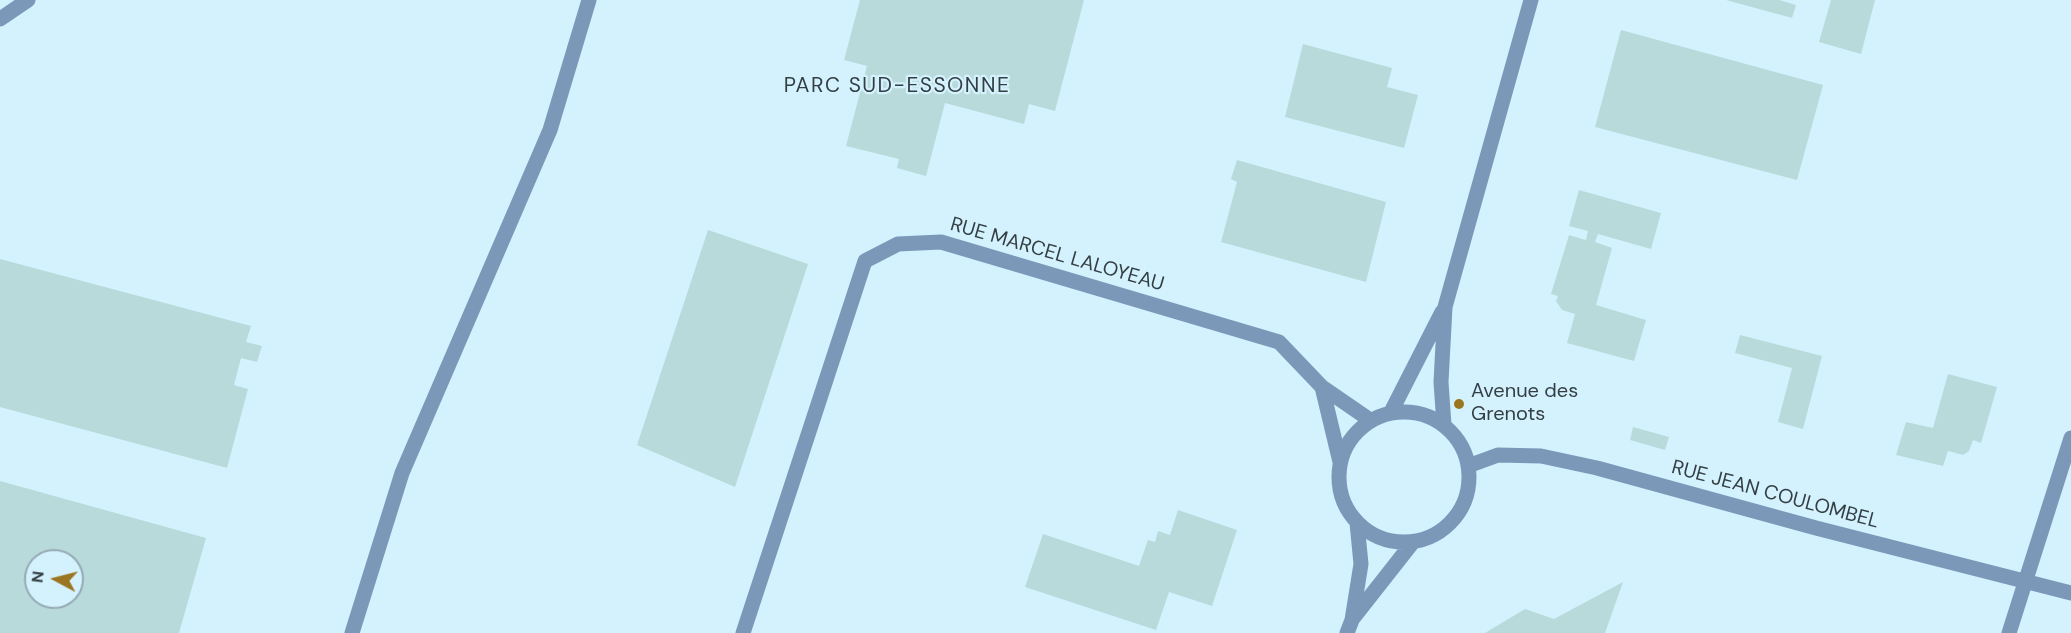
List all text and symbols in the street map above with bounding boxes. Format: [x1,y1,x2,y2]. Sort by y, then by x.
district label: PARC SUD-ESSONNE [784,73,1010,99]
street label: RUE MARCEL LALOYEAU [947,213,1167,297]
place label: Avenue des Grenots [1471,380,1578,427]
marker: Avenue des Grenots [1452,397,1466,411]
street label: RUE JEAN COULOMBEL [1669,456,1881,534]
north arrow [24,549,84,609]
text: N [26,570,49,584]

